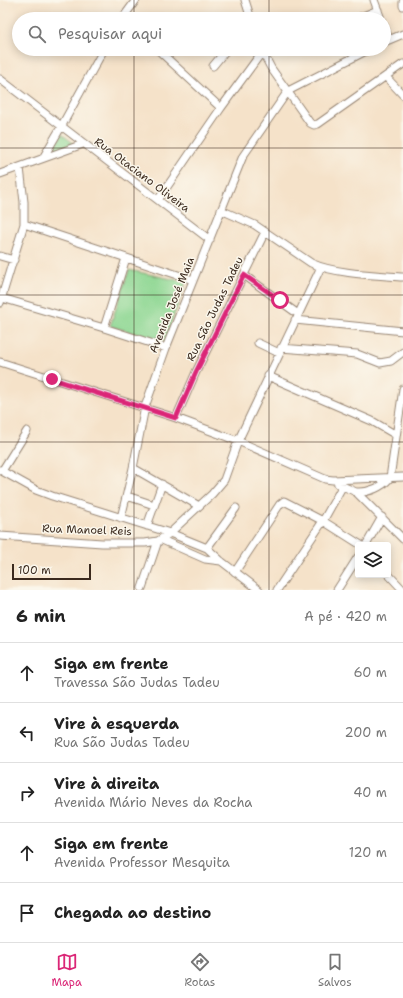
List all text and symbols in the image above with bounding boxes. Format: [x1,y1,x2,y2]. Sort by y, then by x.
search box [12,12,391,56]
icon: search [26,23,48,45]
text: Pesquisar aqui [58,24,162,44]
street label: Rua Otaciano Oliveira [91,134,193,216]
street label: Rua São Judas Tadeu [183,254,247,364]
street label: Avenida José Maia [146,255,198,355]
route start [271,291,289,309]
route end [43,370,61,388]
street label: Rua Manoel Reis [42,521,132,539]
map controls [355,542,391,578]
button: layers [355,542,391,578]
scale bar [12,562,91,581]
text: 100 m [18,563,51,578]
text: 6 min [16,605,66,627]
text: A pé · 420 m [304,608,387,625]
text: Siga em frente [54,654,169,674]
icon: ahead [16,662,38,684]
text: 60 m [354,664,387,681]
text: Travessa São Judas Tadeu [54,674,220,691]
text: Vire à esquerda [54,714,179,734]
icon: left [16,722,38,744]
text: 200 m [345,724,387,741]
text: Rua São Judas Tadeu [54,734,190,751]
text: Vire à direita [54,774,159,794]
icon: right [16,782,38,804]
text: 40 m [353,784,387,801]
text: Avenida Mário Neves da Rocha [54,794,252,811]
text: Siga em frente [54,834,169,854]
icon: ahead [16,842,38,864]
text: 120 m [349,844,387,861]
text: Avenida Professor Mesquita [54,854,230,871]
icon: arrive [16,902,38,924]
text: Chegada ao destino [54,903,211,923]
tab: Mapa [51,951,82,990]
tab: Rotas [185,951,215,990]
tab: Salvos [318,951,352,990]

